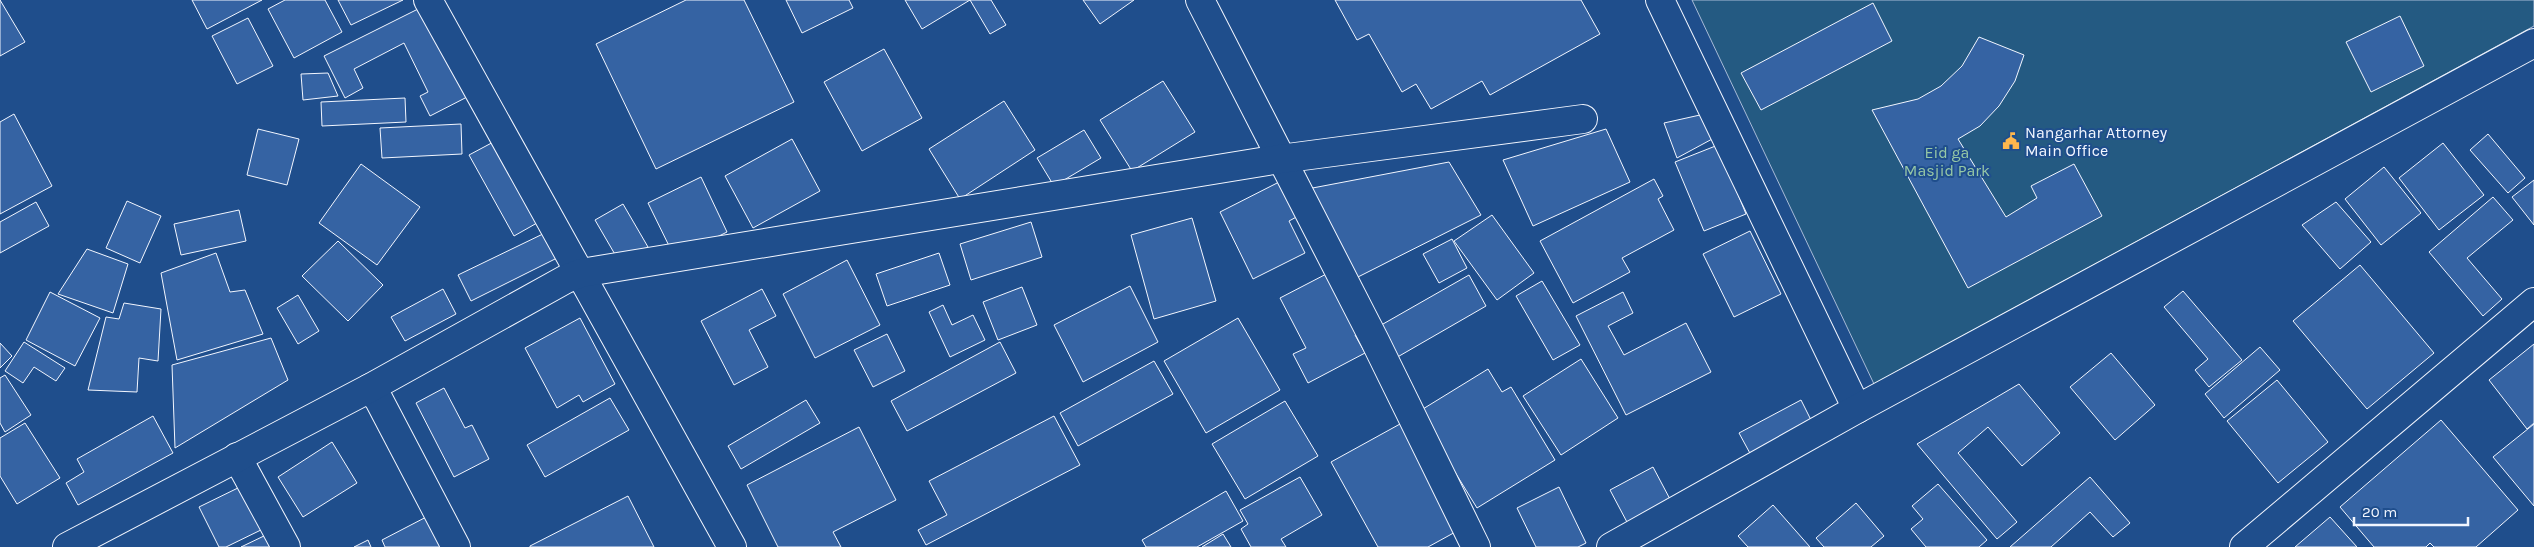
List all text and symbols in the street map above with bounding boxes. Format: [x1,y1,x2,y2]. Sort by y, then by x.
place label: Nangarhar Attorney Main Office [2025,123,2168,160]
public building icon: Nangarhar Attorney Main Office [2001,131,2021,151]
park label: Eid ga Masjid Park [1904,143,1990,180]
scale bar [2354,494,2468,526]
text: 20 m [2362,503,2397,521]

